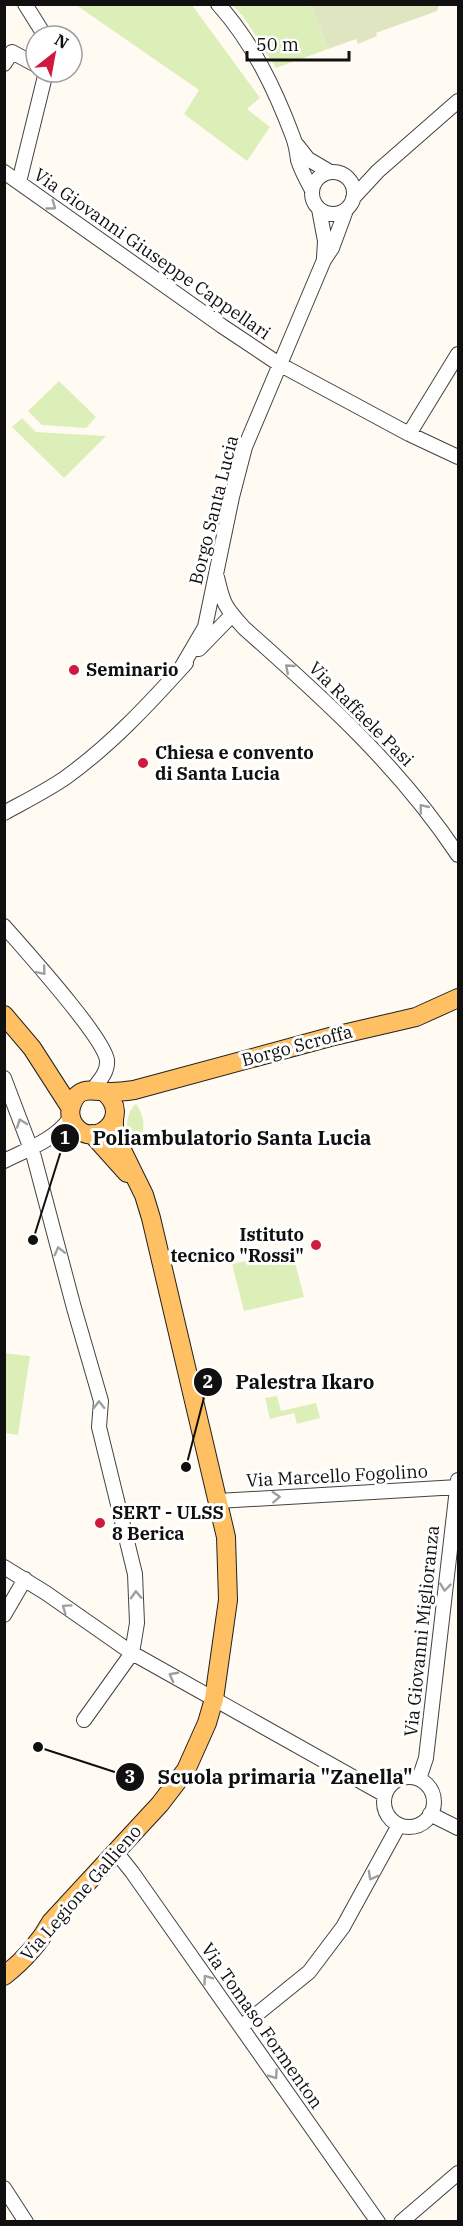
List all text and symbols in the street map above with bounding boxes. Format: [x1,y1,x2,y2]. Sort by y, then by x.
north arrow [24,24,84,84]
scale bar [247,24,349,62]
text: N [51,29,72,53]
text: 50 m [256,33,299,56]
street label: Via Giovanni Giuseppe Cappellari [29,163,275,345]
one-way arrow [46,199,57,210]
street label: Borgo Santa Lucia [184,433,243,587]
street label: Via Raffaele Pasi [304,656,419,771]
place label: Seminario [86,658,179,681]
marker: Seminario [67,663,81,677]
one-way arrow [285,664,296,675]
place label: Chiesa e convento di Santa Lucia [155,741,314,785]
marker: Chiesa e convento di Santa Lucia [136,756,150,770]
one-way arrow [420,804,431,815]
one-way arrow [35,964,46,975]
street label: Borgo Scroffa [239,1020,355,1071]
one-way arrow [16,1118,29,1129]
callout: Poliambulatorio Santa Lucia [50,1119,383,1157]
text: Poliambulatorio Santa Lucia [93,1124,371,1151]
text: 1 [60,1126,71,1149]
place label: Istituto tecnico "Rossi" [171,1223,304,1267]
marker: Istituto tecnico "Rossi" [309,1238,323,1252]
one-way arrow [54,1247,66,1257]
callout: Palestra Ikaro [193,1363,387,1401]
text: Palestra Ikaro [235,1368,375,1395]
text: 2 [203,1370,213,1393]
one-way arrow [93,1400,106,1409]
street label: Via Marcello Fogolino [246,1459,428,1492]
one-way arrow [272,1491,281,1504]
place label: SERT - ULSS 8 Berica [112,1501,224,1545]
marker: SERT - ULSS 8 Berica [93,1516,107,1530]
street label: Via Giovanni Miglioranza [399,1524,444,1738]
one-way arrow [440,1582,452,1591]
one-way arrow [129,1591,142,1600]
one-way arrow [62,1604,73,1615]
one-way arrow [169,1672,179,1683]
callout: Scuola primaria "Zanella" [115,1758,424,1796]
text: Scuola primaria "Zanella" [157,1763,413,1790]
text: 3 [125,1765,135,1788]
street label: Via Legione Gallieno [15,1820,146,1966]
one-way arrow [367,1870,379,1880]
street label: Via Tomaso Formenton [196,1938,328,2113]
one-way arrow [203,1975,214,1986]
one-way arrow [267,2069,278,2080]

